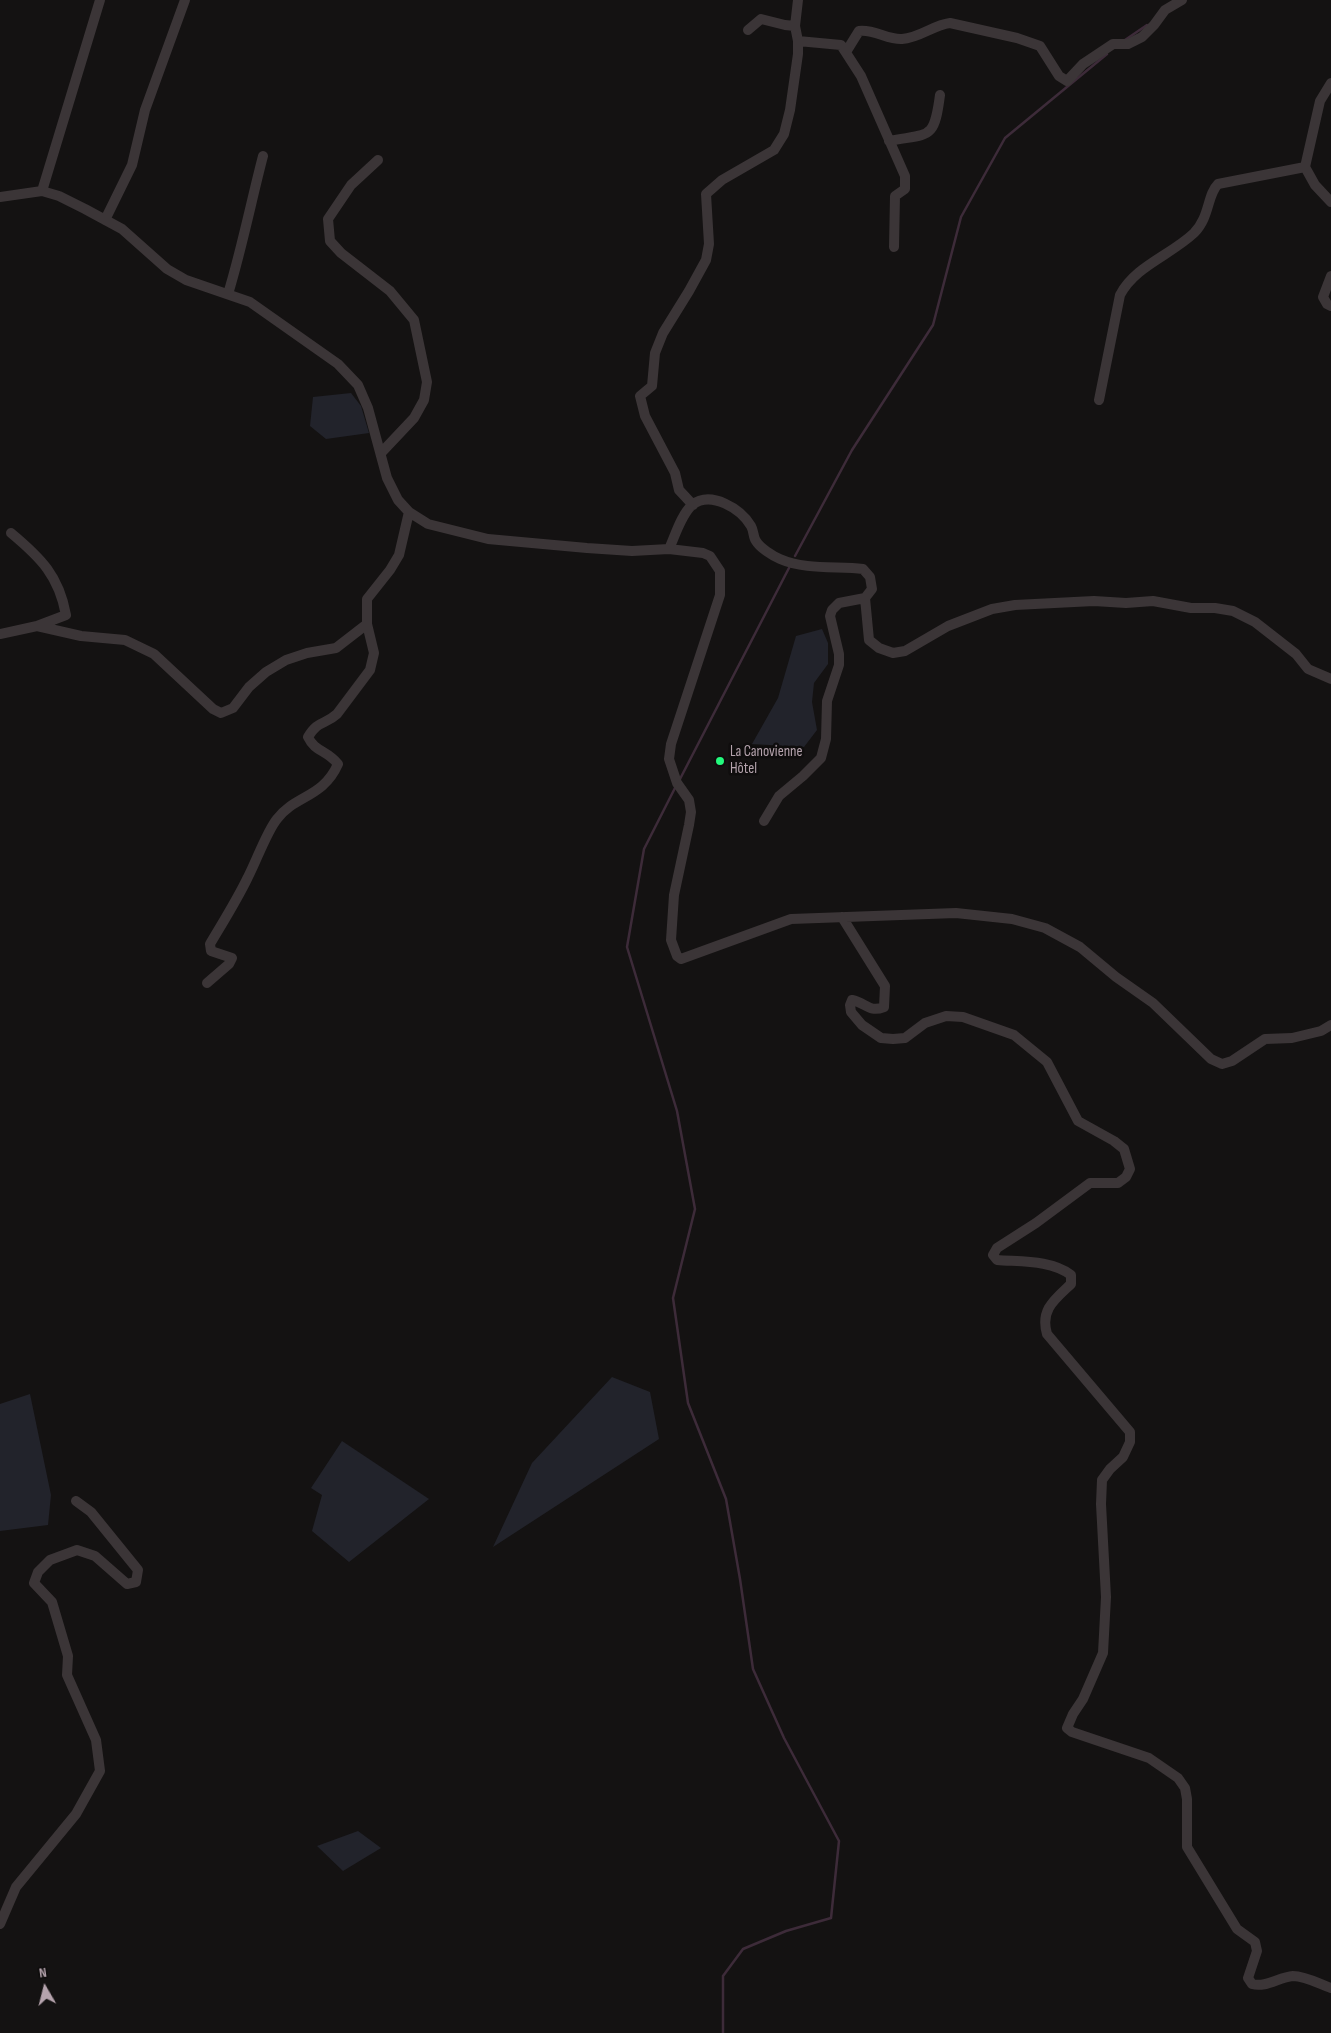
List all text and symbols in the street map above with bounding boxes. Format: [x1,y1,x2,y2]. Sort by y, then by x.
place label: La Canovienne Hôtel [730,743,803,778]
marker: La Canovienne Hôtel [714,755,726,767]
north arrow [20,1963,70,2013]
text: N [38,1964,48,1982]

